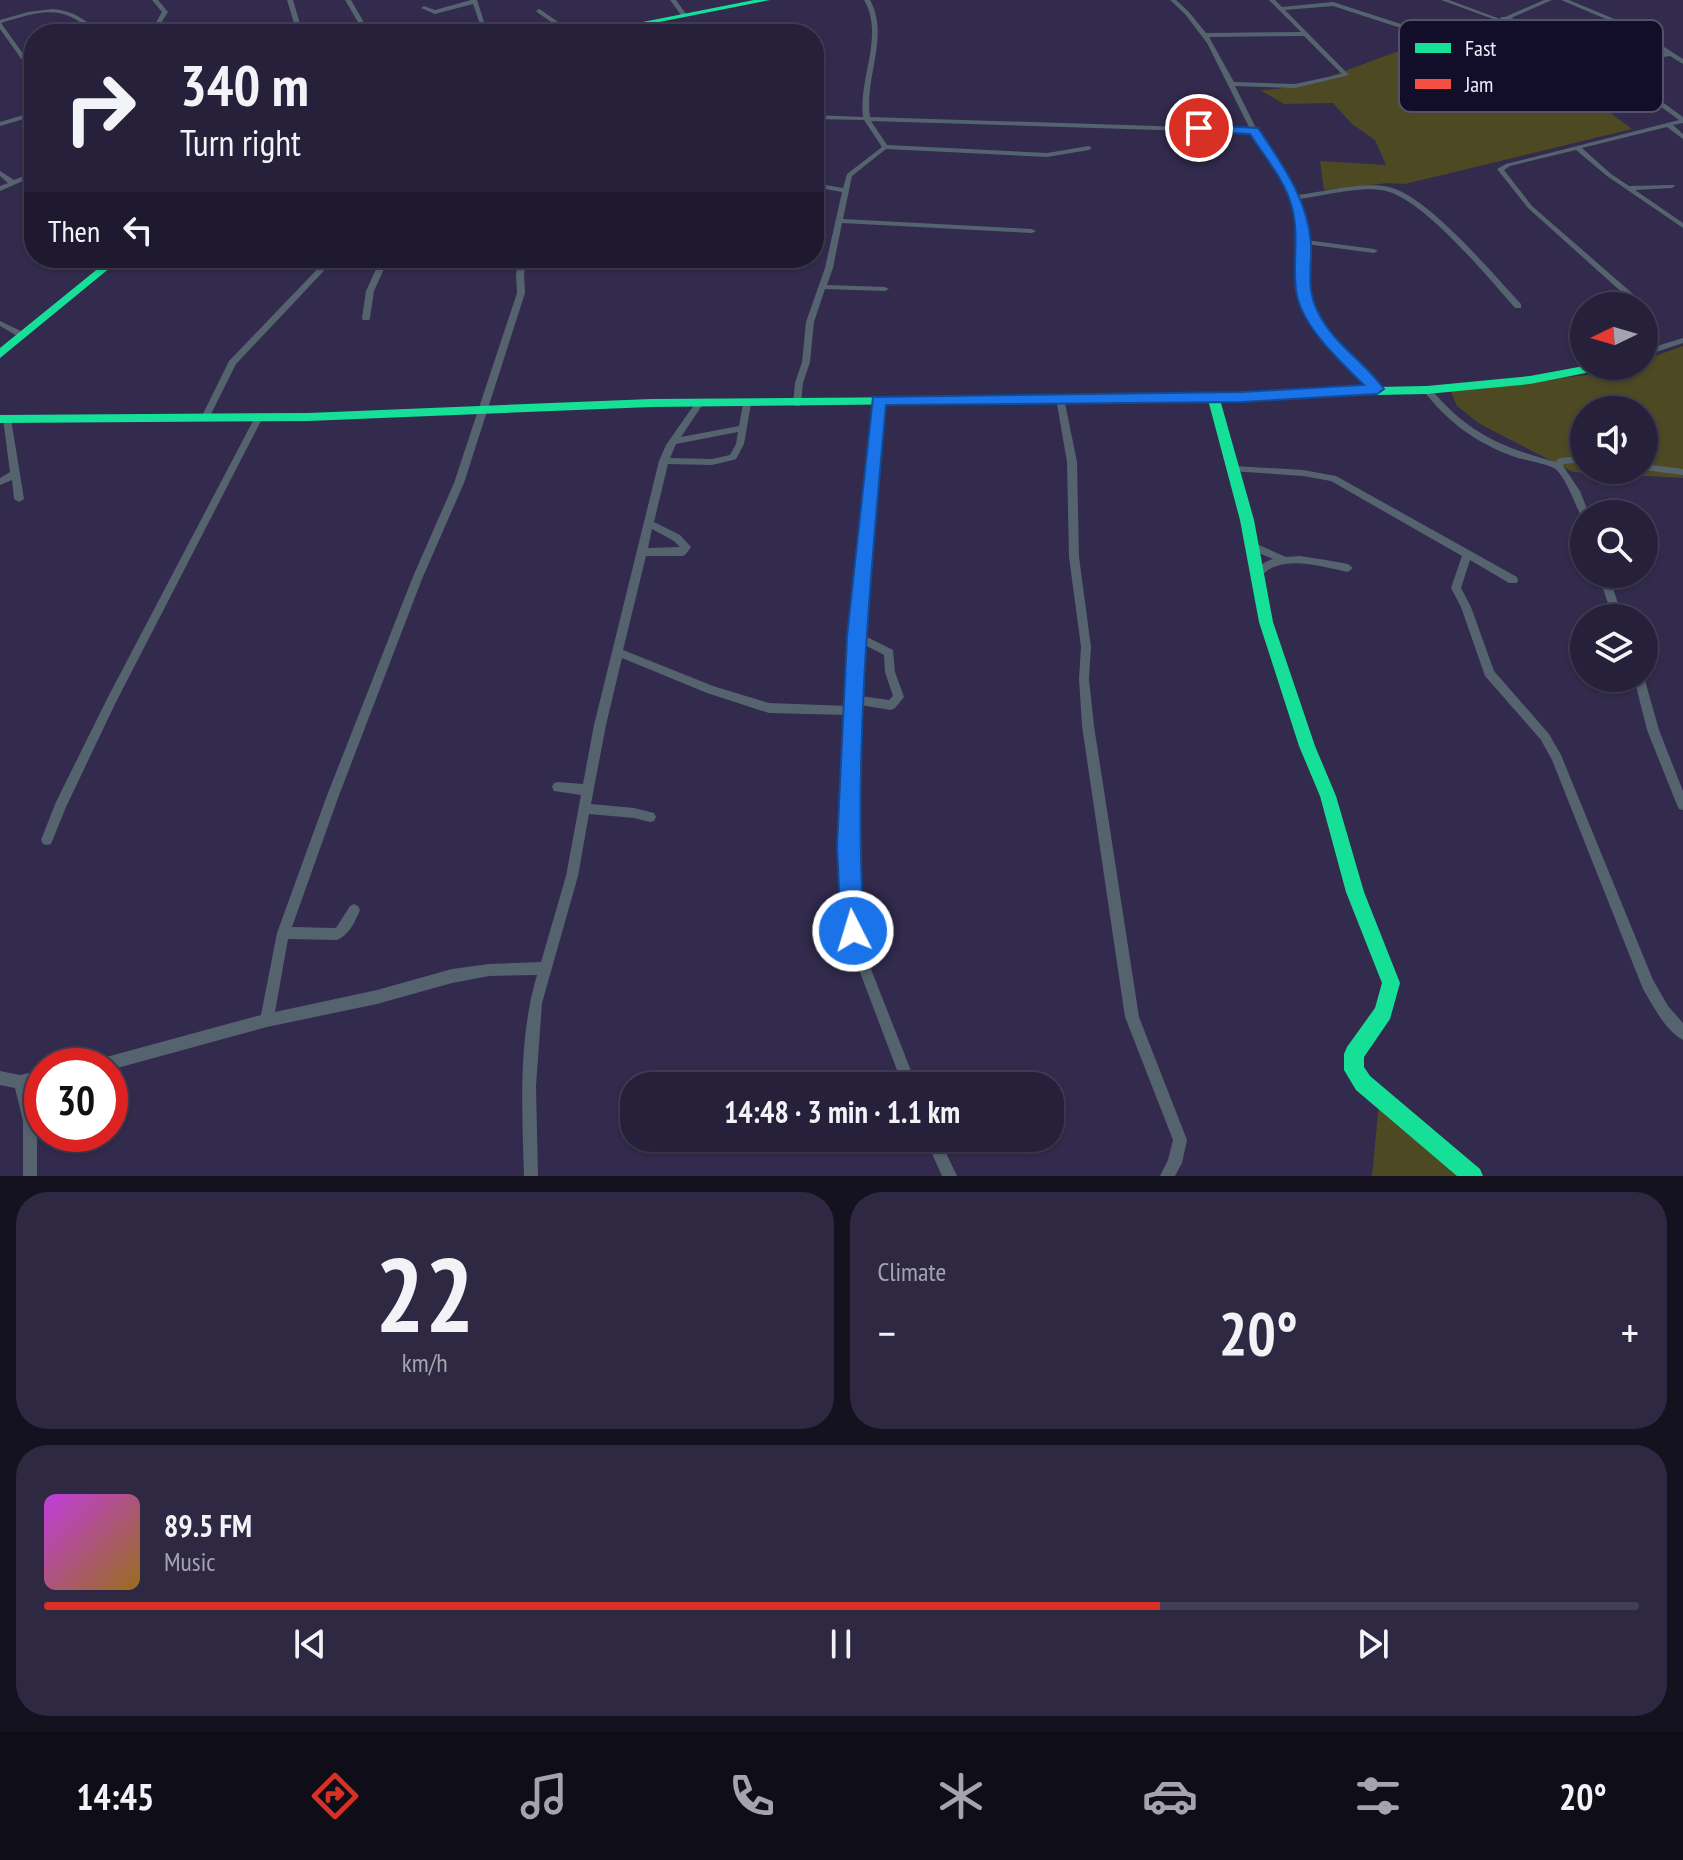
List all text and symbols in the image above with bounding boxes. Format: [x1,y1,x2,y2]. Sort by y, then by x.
legend [1399,20,1663,112]
text: Fast [1465,34,1496,62]
text: 340 m [180,49,309,121]
icon: right [48,56,152,160]
text: Jam [1464,70,1493,98]
pin [1165,94,1233,162]
icon: arrive [1177,106,1221,150]
text: Turn right [180,119,301,166]
icon: left [116,208,160,252]
text: Then [48,211,100,250]
north arrow [1570,292,1658,380]
map controls [1570,292,1658,692]
button: sound [1570,396,1658,484]
button: search [1570,500,1658,588]
button: layers [1570,604,1658,692]
position arrow [811,889,895,973]
speed limit sign: 30 [24,1048,128,1152]
text: 14:48 · 3 min · 1.1 km [724,1092,960,1131]
text: 22 [375,1226,474,1361]
text: Climate [878,1255,946,1288]
text: 20° [1219,1294,1298,1372]
text: − [878,1304,896,1361]
text: + [1621,1304,1639,1361]
text: km/h [402,1346,448,1379]
text: 89.5 FM [164,1506,252,1545]
text: Music [164,1545,216,1578]
icon: previous [288,1622,332,1666]
icon: pause [819,1622,863,1666]
icon: next [1351,1622,1395,1666]
icon: directions [307,1768,363,1824]
icon: music [516,1768,572,1824]
icon: phone [724,1768,780,1824]
icon: climate [933,1768,989,1824]
icon: car [1142,1768,1198,1824]
icon: filters [1350,1768,1406,1824]
text: 14:45 [76,1773,154,1820]
text: 20° [1559,1773,1607,1820]

